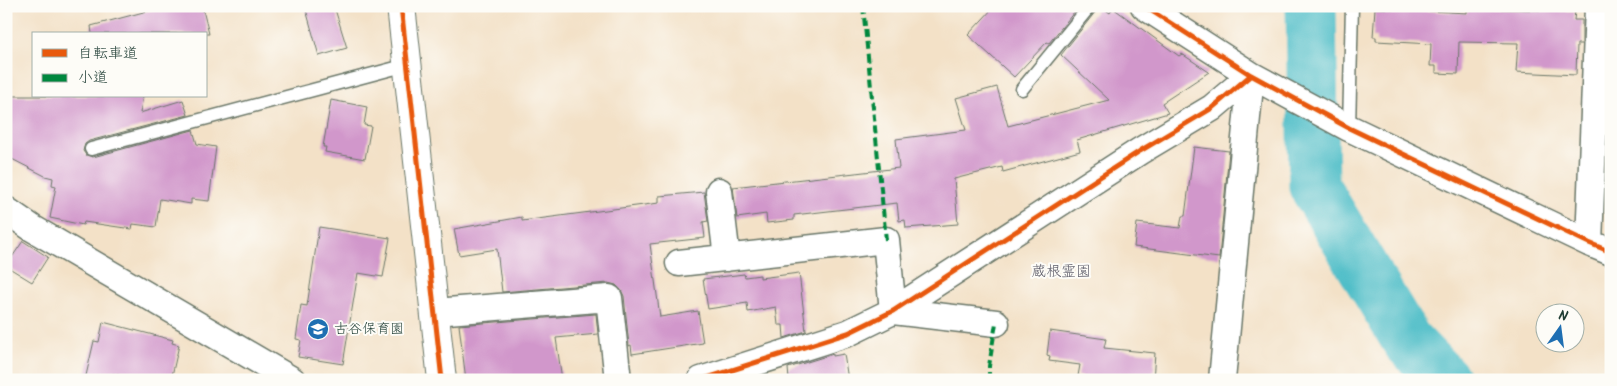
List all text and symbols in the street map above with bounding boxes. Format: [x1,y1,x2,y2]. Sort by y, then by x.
legend [32,32,208,98]
text: 自転車道 [78,42,138,66]
text: 小道 [78,66,108,90]
district label: 蔵根霊園 [1031,260,1091,284]
north arrow [1534,304,1584,354]
text: N [1556,305,1570,328]
school or university icon: 古谷保育園 [306,317,330,341]
place label: 古谷保育園 [334,318,404,340]

